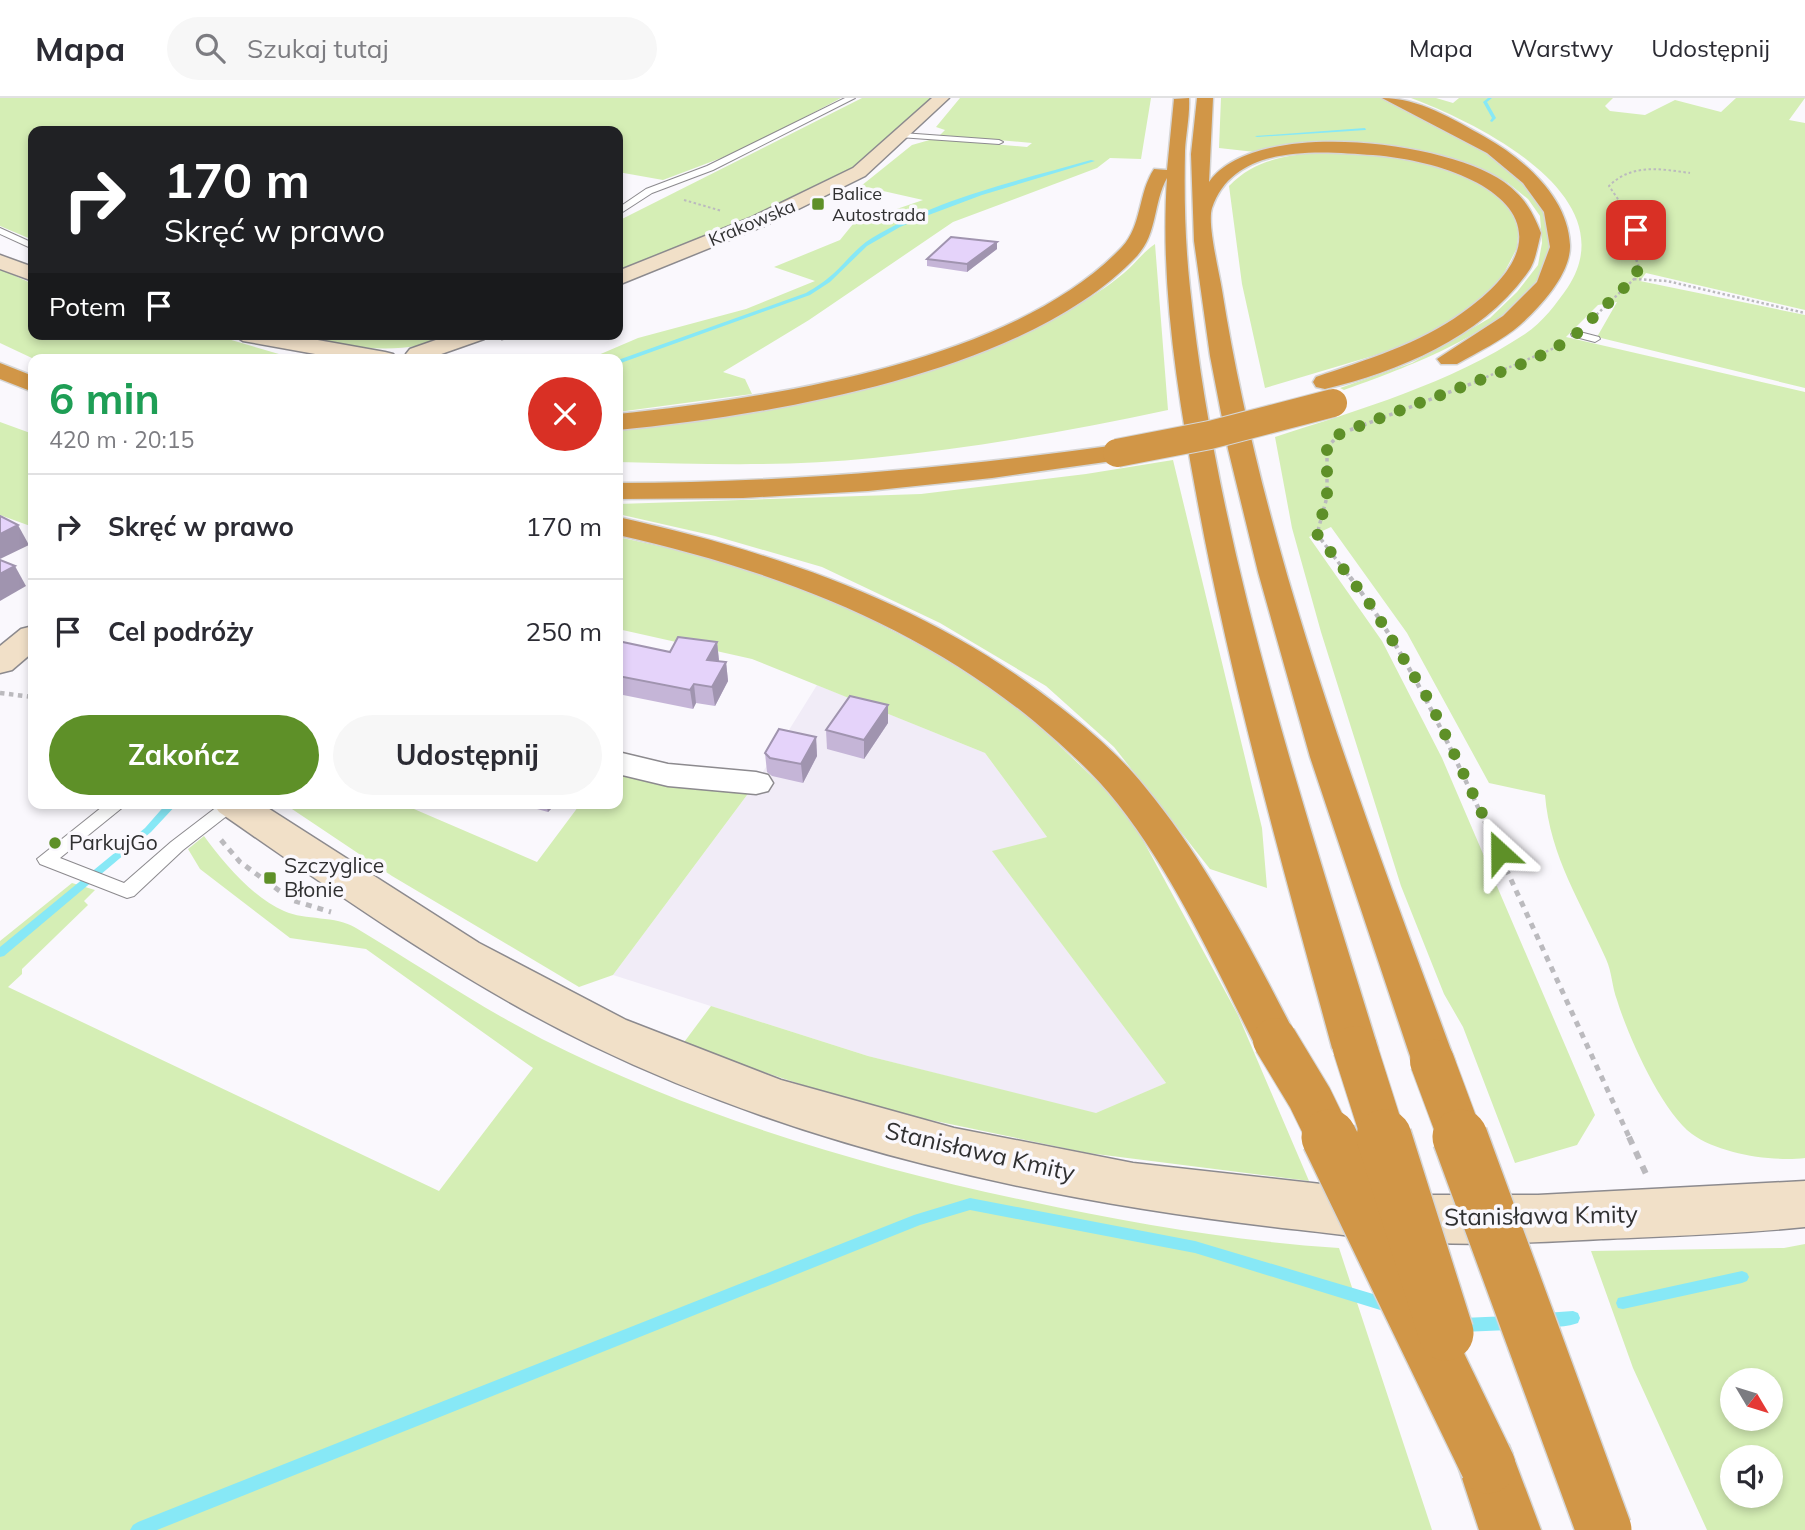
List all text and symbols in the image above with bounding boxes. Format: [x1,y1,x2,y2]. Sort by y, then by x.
search box [167,17,657,80]
text: Mapa [35,28,125,69]
icon: search [191,29,229,67]
text: Szukaj tutaj [247,32,389,65]
text: Mapa [1409,33,1473,63]
text: Warstwy [1511,33,1613,63]
text: Udostępnij [1651,33,1770,63]
text: 170 m [164,149,310,210]
icon: right [49,154,140,245]
place label: Balice Autostrada [832,182,926,226]
street label: Krakowska [705,194,799,251]
marker: Balice Autostrada [810,196,826,212]
pin [1606,200,1666,260]
text: Skręć w prawo [164,210,385,250]
icon: arrive [1617,211,1655,249]
icon: arrive [140,287,178,325]
text: Potem [49,290,126,323]
text: 6 min [49,372,160,425]
button: close [528,377,602,451]
text: 420 m · 20:15 [49,425,194,454]
icon: right [49,508,87,546]
text: Skręć w prawo [108,510,294,543]
text: 170 m [526,510,602,543]
icon: arrive [49,613,87,651]
text: Cel podróży [108,615,253,648]
text: 250 m [526,615,602,648]
button: Zakończ [49,715,319,795]
button: Udostępnij [333,715,602,795]
position arrow [1463,815,1537,889]
place label: ParkujGo [69,829,158,855]
marker: ParkujGo [47,835,63,851]
place label: Szczyglice Błonie [284,852,384,902]
marker: Szczyglice Błonie [262,870,278,886]
street label: Stanisława Kmity [882,1115,1078,1188]
street label: Stanisława Kmity [1444,1198,1638,1232]
north arrow [1720,1368,1783,1432]
map controls [1720,1368,1783,1508]
button: sound [1720,1445,1783,1508]

